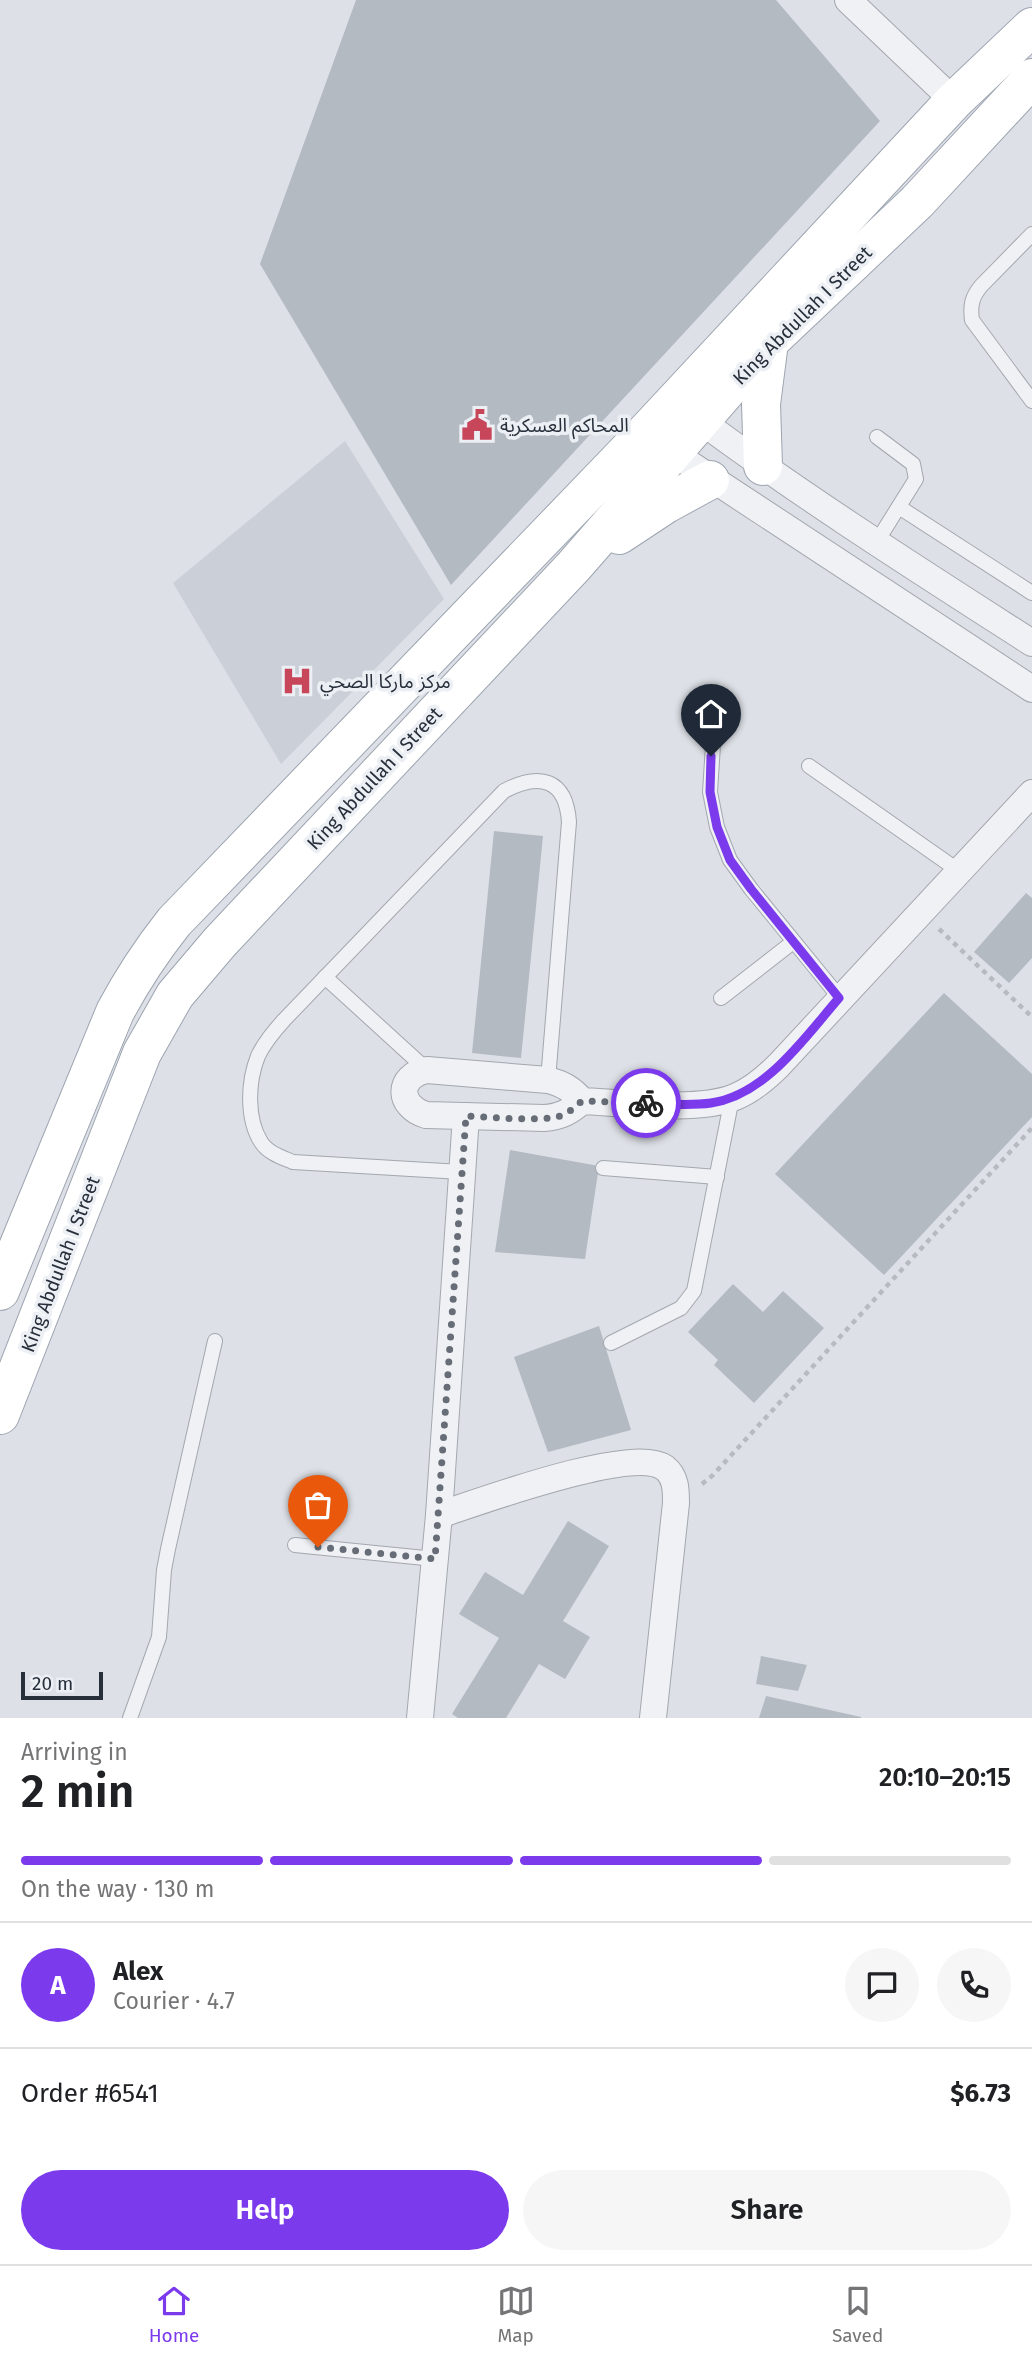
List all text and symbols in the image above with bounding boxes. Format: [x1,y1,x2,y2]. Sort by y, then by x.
street label: King Abdullah I Street [728,241,877,390]
public building icon: المحاكم العسكرية [460,408,494,442]
place label: المحاكم العسكرية [500,414,629,440]
hospital icon: مركز ماركا الصحي [280,664,314,698]
place label: مركز ماركا الصحي [320,670,451,696]
pin [681,684,741,756]
icon: home [692,695,730,733]
street label: King Abdullah I Street [302,702,447,855]
courier [611,1068,681,1138]
icon: bike [627,1084,665,1122]
street label: King Abdullah I Street [16,1173,105,1356]
pin [288,1475,348,1547]
icon: bag [299,1486,337,1524]
scale bar [21,1669,103,1701]
text: 20 m [32,1672,73,1695]
text: Arriving in [21,1738,128,1766]
text: 20:10–20:15 [879,1762,1011,1793]
text: 2 min [21,1764,134,1819]
text: On the way · 130 m [21,1875,214,1903]
button: chat [845,1948,919,2022]
button: phone [937,1948,1011,2022]
text: Alex [113,1956,163,1987]
text: A [50,1970,66,2001]
text: Courier · 4.7 [113,1987,235,2015]
text: Order #6541 [21,2078,159,2109]
text: $6.73 [950,2078,1011,2109]
button: Help [21,2170,509,2250]
button: Share [523,2170,1011,2250]
tab: Home [149,2282,199,2347]
tab: Map [497,2282,535,2347]
tab: Saved [832,2282,883,2347]

